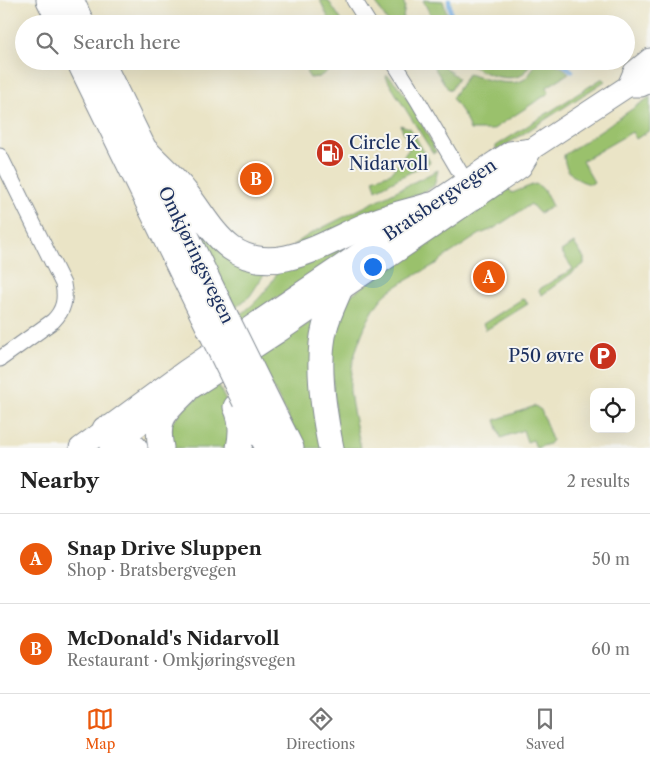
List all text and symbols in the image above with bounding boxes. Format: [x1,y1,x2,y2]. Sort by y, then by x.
search box [15,15,635,70]
icon: search [33,29,61,57]
text: Search here [73,31,181,54]
place label: Circle K Nidarvoll [349,132,428,175]
fuel station icon: Circle K Nidarvoll [315,138,345,168]
street label: Bratsbergvegen [379,154,501,246]
pin: B [240,160,272,198]
street label: Omkjøringsvegen [153,183,239,327]
your location [360,254,386,280]
pin: A [473,258,505,296]
parking icon: P50 øvre [588,341,618,371]
place label: P50 øvre [508,345,584,367]
map controls [590,388,635,433]
button: locate [590,388,635,433]
text: Nearby [20,468,99,493]
text: 2 results [567,471,630,491]
text: Snap Drive Sluppen [67,537,262,560]
text: A [30,549,42,569]
text: 50 m [592,549,630,569]
text: Shop · Bratsbergvegen [67,560,236,580]
text: McDonald's Nidarvoll [67,627,279,650]
text: B [30,639,42,659]
text: 60 m [591,639,630,659]
text: Restaurant · Omkjøringsvegen [67,650,296,670]
tab: Map [85,705,115,753]
tab: Directions [286,705,355,753]
tab: Saved [526,705,565,753]

